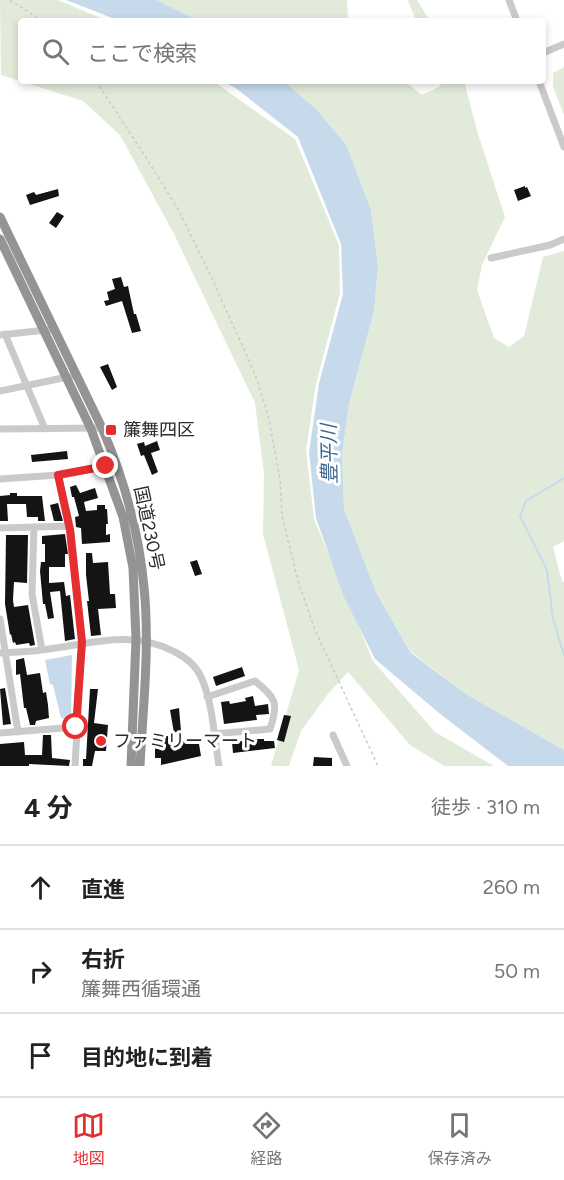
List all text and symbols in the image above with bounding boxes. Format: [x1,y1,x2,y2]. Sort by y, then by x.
search box [18,18,546,84]
icon: search [39,35,72,68]
text: ここで検索 [87,40,197,67]
place label: 簾舞四区 [123,419,195,441]
water label: 豊平川 [316,422,342,484]
marker: 簾舞四区 [104,423,118,437]
route end [92,452,118,478]
street label: 国道230号 [129,484,169,572]
route start [62,713,88,739]
place label: ファミリーマート [113,730,257,752]
marker: ファミリーマート [94,734,108,748]
text: 4 分 [24,792,73,824]
text: 徒歩 · 310 m [431,795,540,819]
icon: ahead [24,871,57,904]
text: 260 m [483,875,540,899]
text: 直進 [81,876,125,903]
text: 右折 [81,946,125,973]
icon: right [24,955,57,988]
text: 50 m [494,959,540,983]
text: 簾舞西循環通 [81,977,201,1001]
icon: arrive [24,1039,57,1072]
text: 目的地に到着 [81,1044,213,1071]
tab: 地図 [72,1109,105,1169]
tab: 経路 [250,1109,283,1169]
tab: 保存済み [428,1109,492,1169]

